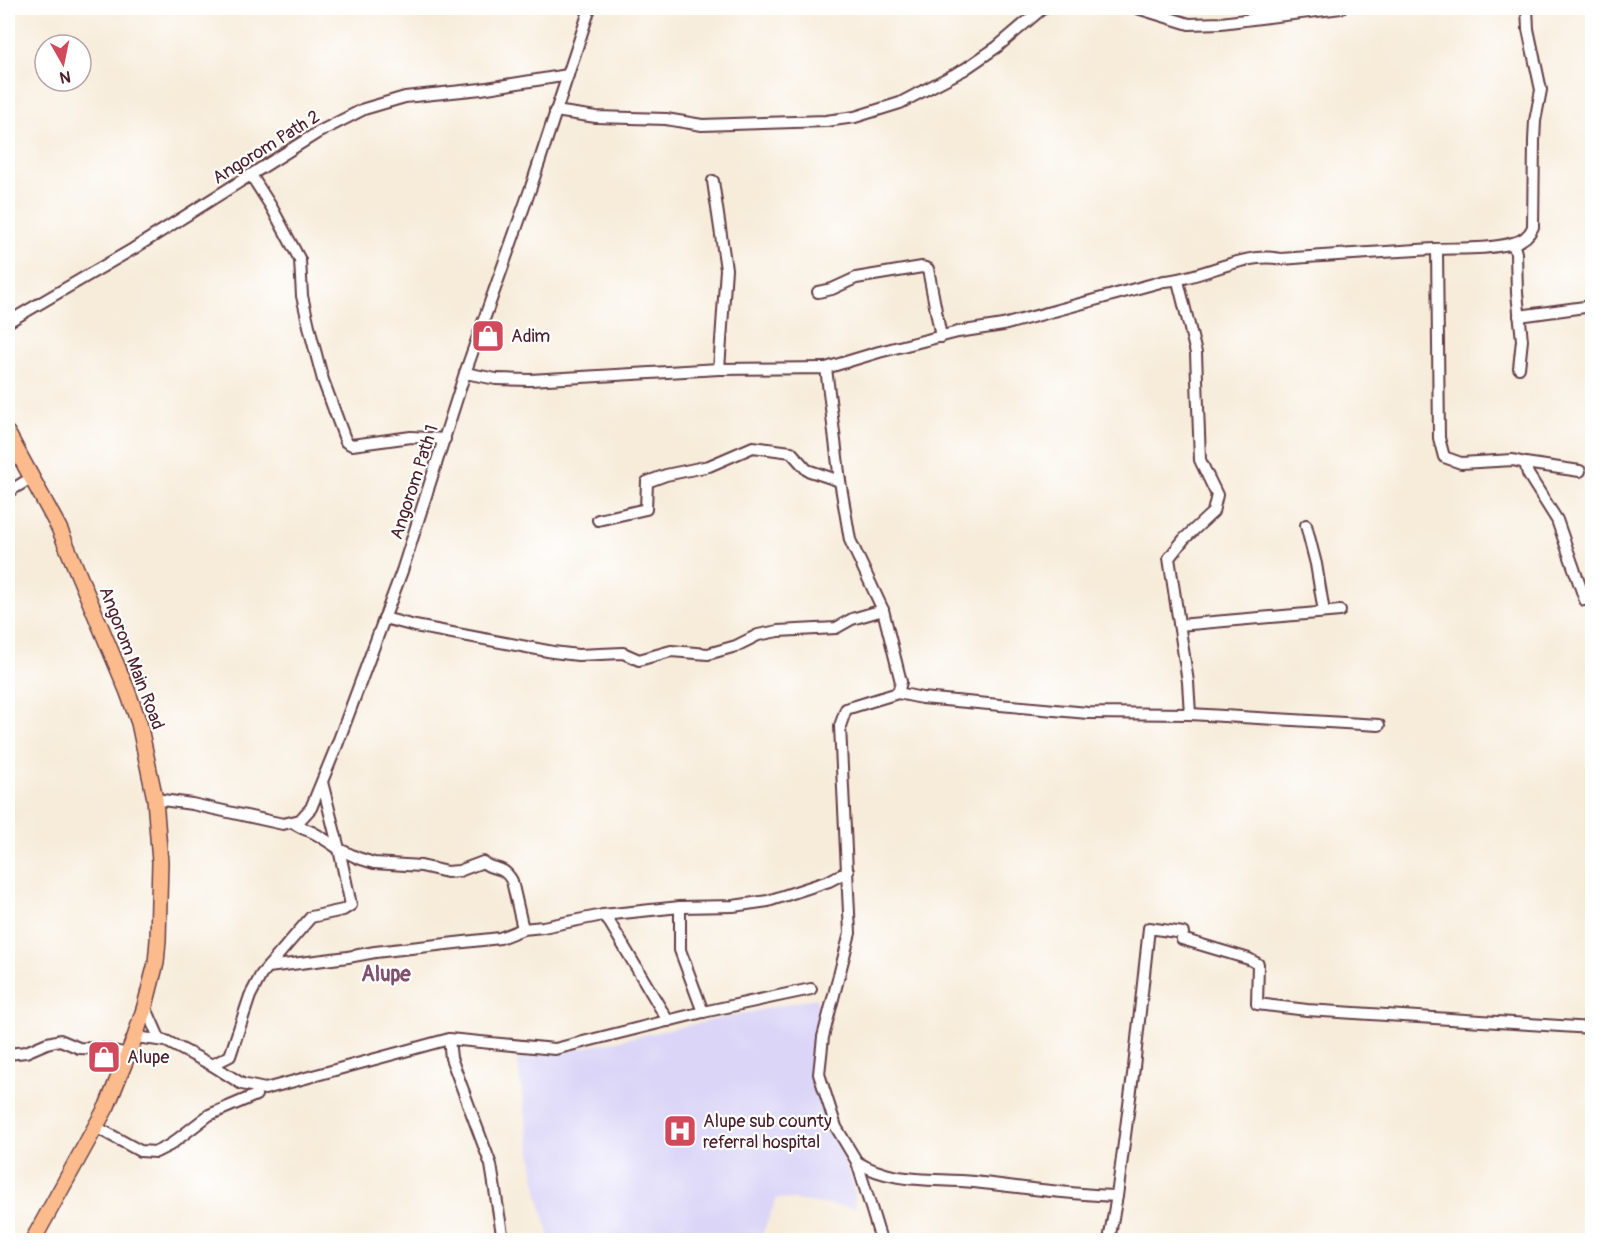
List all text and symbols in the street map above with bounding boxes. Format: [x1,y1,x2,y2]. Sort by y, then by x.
north arrow [33,33,93,93]
text: N [58,66,72,88]
street label: Angorom Path 2 [208,105,324,190]
shop icon: Adim [470,318,506,354]
place label: Adim [511,325,550,348]
street label: Angorom Path 1 [385,422,444,542]
street label: Angorom Main Road [94,583,169,733]
district label: Alupe [361,961,411,988]
shop icon: Alupe [86,1039,122,1075]
place label: Alupe [127,1046,170,1069]
place label: Alupe sub county referral hospital [703,1110,832,1154]
hospital icon: Alupe sub county referral hospital [662,1113,698,1149]

